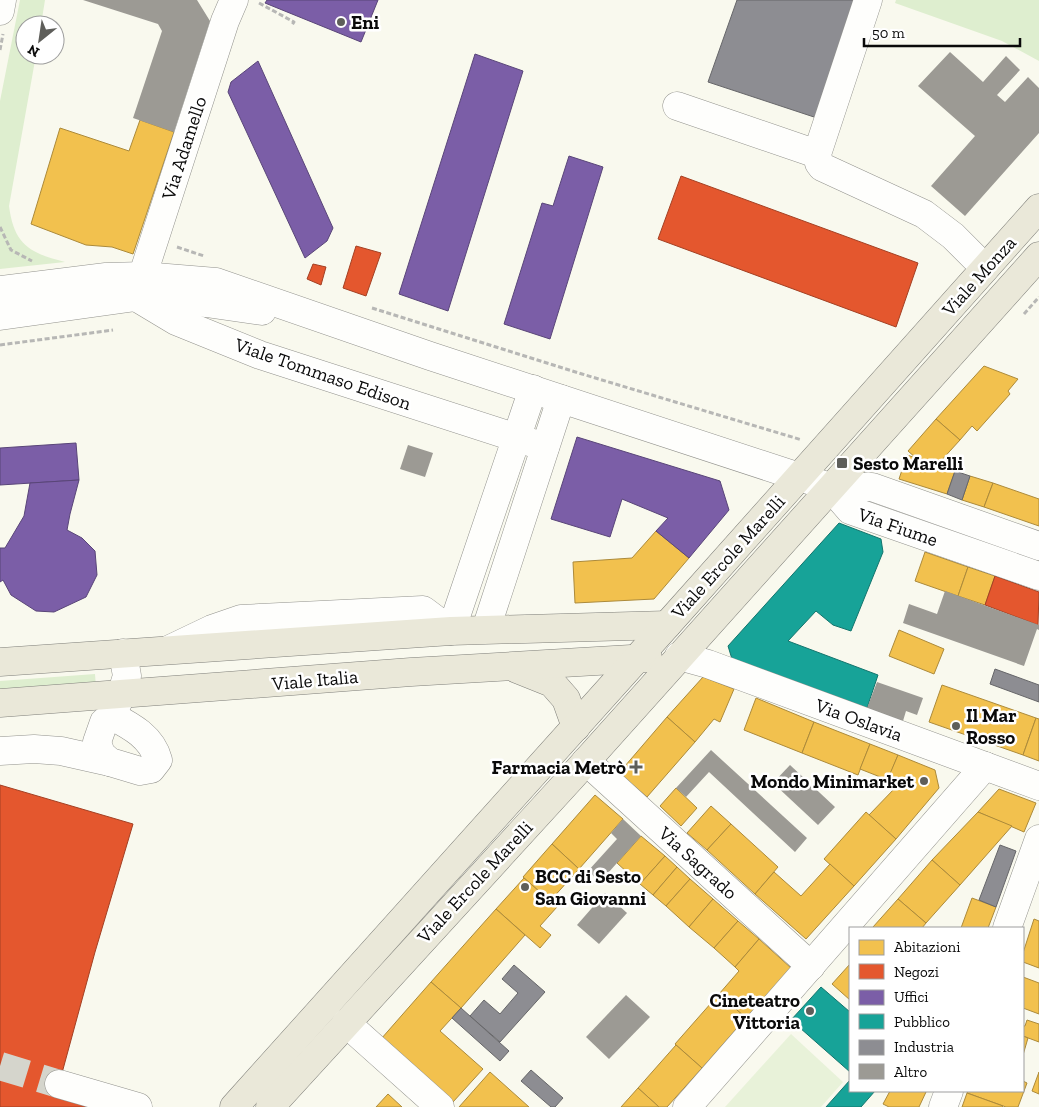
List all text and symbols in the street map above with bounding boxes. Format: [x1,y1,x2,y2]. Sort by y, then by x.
place label: Eni [351,11,380,34]
north arrow [15,15,65,65]
scale bar [864,15,1020,47]
marker: Eni [335,16,347,28]
text: 50 m [872,24,905,42]
text: N [25,41,43,61]
street label: Via Adamello [156,93,212,203]
street label: Viale Monza [936,231,1021,321]
street label: Viale Tommaso Edison [231,333,414,415]
place label: Sesto Marelli [853,452,963,475]
marker: Sesto Marelli [835,456,849,470]
street label: Viale Ercole Marelli [666,490,790,624]
street label: Via Fiume [854,502,941,551]
street label: Viale Italia [270,665,359,695]
street label: Via Oslavia [811,693,906,746]
place label: Il Mar Rosso [966,704,1017,749]
marker: Il Mar Rosso [950,720,962,732]
place label: Farmacia Metrò [492,756,626,779]
marker: Farmacia Metrò [630,761,642,773]
place label: Mondo Minimarket [750,770,914,793]
marker: Mondo Minimarket [918,775,930,787]
street label: Viale Ercole Marelli [412,816,538,949]
street label: Via Sagrado [653,821,742,904]
place label: BCC di Sesto San Giovanni [535,865,646,910]
marker: BCC di Sesto San Giovanni [519,881,531,893]
legend [849,927,1024,1092]
text: Abitazioni [894,938,960,956]
text: Negozi [894,963,939,981]
text: Uffici [894,988,929,1006]
place label: Cineteatro Vittoria [709,989,800,1034]
marker: Cineteatro Vittoria [804,1005,816,1017]
text: Pubblico [894,1013,950,1031]
text: Industria [894,1038,954,1056]
text: Altro [894,1063,928,1081]

